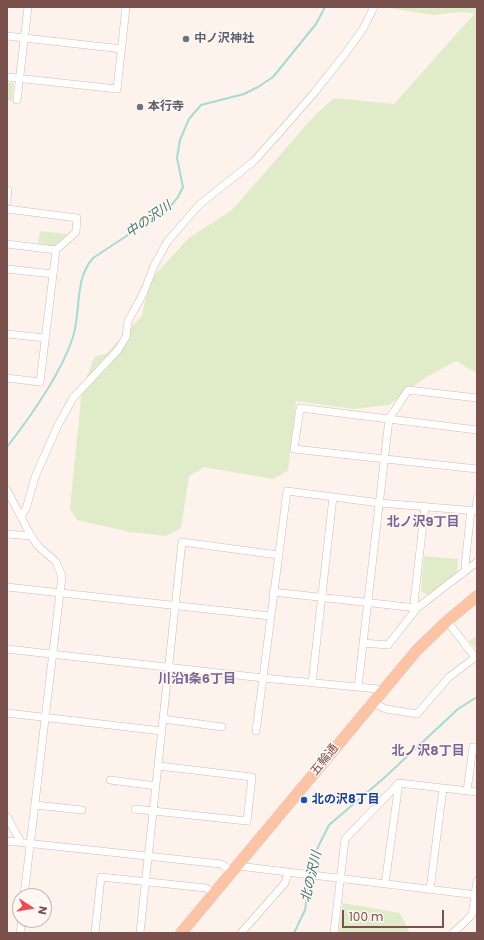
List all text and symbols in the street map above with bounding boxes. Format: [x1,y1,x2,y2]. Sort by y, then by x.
place label: 中ノ沢神社 [194,32,254,46]
marker: 中ノ沢神社 [181,34,191,44]
place label: 本行寺 [148,100,184,114]
marker: 本行寺 [135,102,145,112]
water label: 中の沢川 [123,199,175,241]
district label: 北ノ沢9丁目 [387,515,459,531]
district label: 川沿1条6丁目 [158,672,236,688]
street label: 五輪通 [308,741,342,779]
district label: 北ノ沢8丁目 [391,744,465,760]
place label: 北の沢8丁目 [312,793,380,807]
marker: 北の沢8丁目 [299,795,309,805]
water label: 北の沢川 [299,850,325,904]
north arrow [12,888,52,928]
scale bar [344,902,446,928]
text: N [34,905,51,916]
text: 100 m [349,908,383,925]

